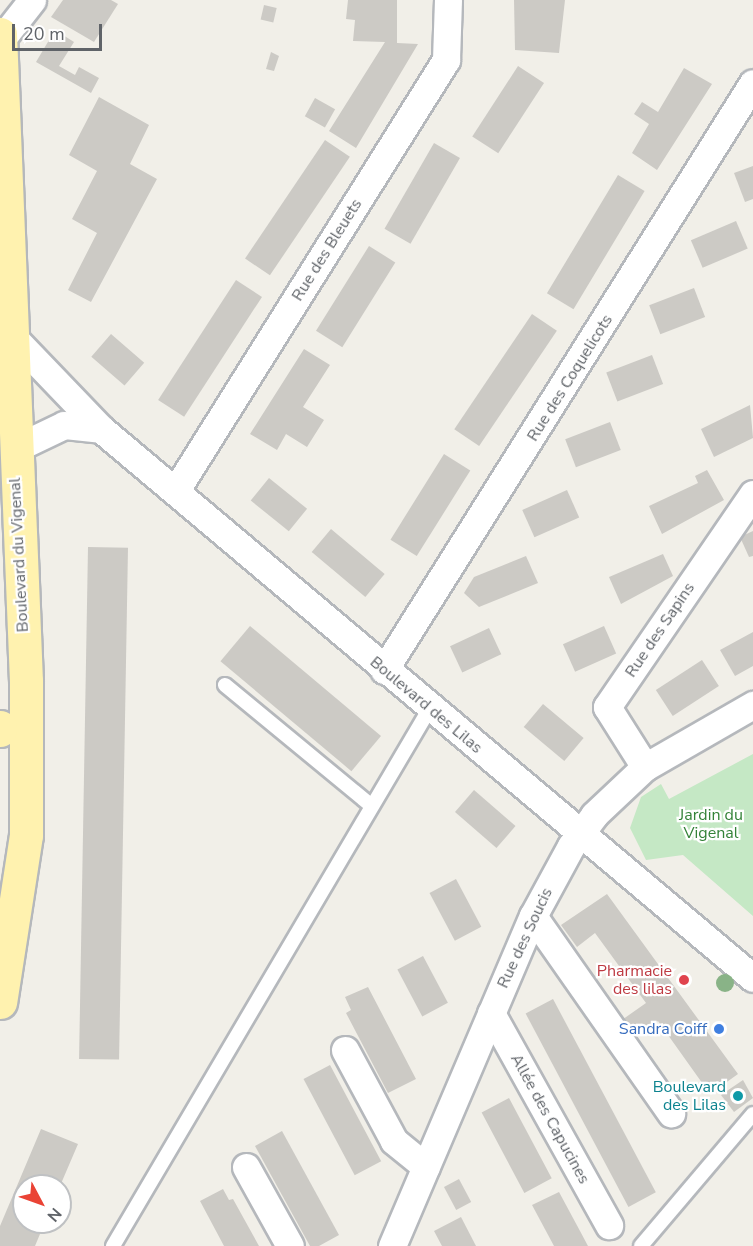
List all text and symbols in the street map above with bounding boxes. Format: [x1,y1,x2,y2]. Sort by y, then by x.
scale bar [15,12,105,50]
text: 20 m [23,22,65,46]
street label: Rue des Bleuets [288,195,366,305]
street label: Rue des Coquelicots [523,311,617,445]
street label: Boulevard du Vigenal [5,477,33,633]
street label: Rue des Sapins [621,579,699,681]
street label: Boulevard des Lilas [366,653,486,757]
park label: Jardin du Vigenal [679,805,743,843]
street label: Rue des Soucis [493,885,557,991]
place label: Pharmacie des lilas [597,961,672,999]
marker: Pharmacie des lilas [677,973,691,987]
place label: Sandra Coiff [619,1019,707,1039]
marker: Sandra Coiff [712,1022,726,1036]
street label: Allée des Capucines [506,1051,594,1187]
place label: Boulevard des Lilas [653,1077,726,1115]
marker: Boulevard des Lilas [731,1089,745,1103]
north arrow [12,1174,72,1234]
text: N [42,1203,66,1226]

